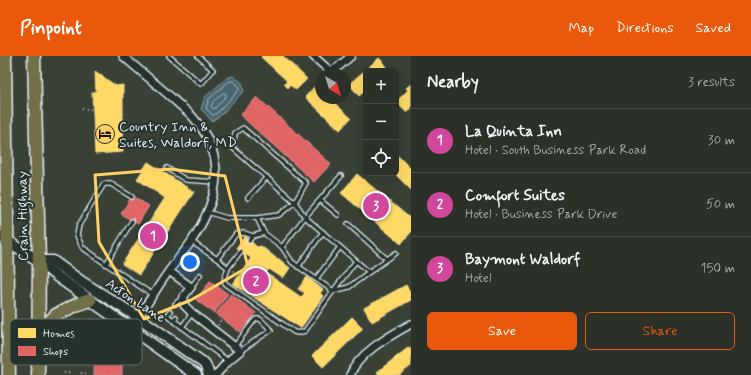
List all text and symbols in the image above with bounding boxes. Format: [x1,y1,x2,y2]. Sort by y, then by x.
text: Pinpoint [20,16,82,41]
text: Map [568,19,594,37]
text: Directions [616,19,674,37]
text: Saved [696,19,731,37]
north arrow [315,68,351,104]
map controls [363,68,399,176]
button: + [363,68,399,104]
text: Nearby [427,71,479,93]
text: 3 results [688,74,735,91]
button: − [363,104,399,140]
place label: Country Inn & Suites, Waldorf, MD [119,118,237,152]
text: La Quinta Inn [465,122,562,142]
hotel icon: Country Inn & Suites, Waldorf, MD [94,123,116,145]
text: 1 [437,132,443,149]
text: 30 m [708,132,735,149]
button: locate [363,140,399,176]
text: Hotel · South Business Park Road [465,142,646,159]
street label: Crain Highway [13,171,35,261]
text: Comfort Suites [465,186,565,206]
pin: 3 [363,191,389,221]
text: 2 [437,196,443,213]
text: 50 m [706,196,735,213]
text: Hotel · Business Park Drive [465,206,617,223]
pin: 1 [140,221,166,251]
text: Baymont Waldorf [465,250,581,270]
your location [180,252,200,272]
text: 3 [437,260,443,277]
text: 150 m [701,260,735,277]
pin: 2 [243,266,269,296]
text: Hotel [465,270,491,287]
street label: Acton Lane [102,275,169,327]
button: Save [427,312,577,350]
button: Share [585,312,735,350]
legend [10,319,142,365]
text: Homes [43,327,75,341]
text: Shops [43,345,68,359]

